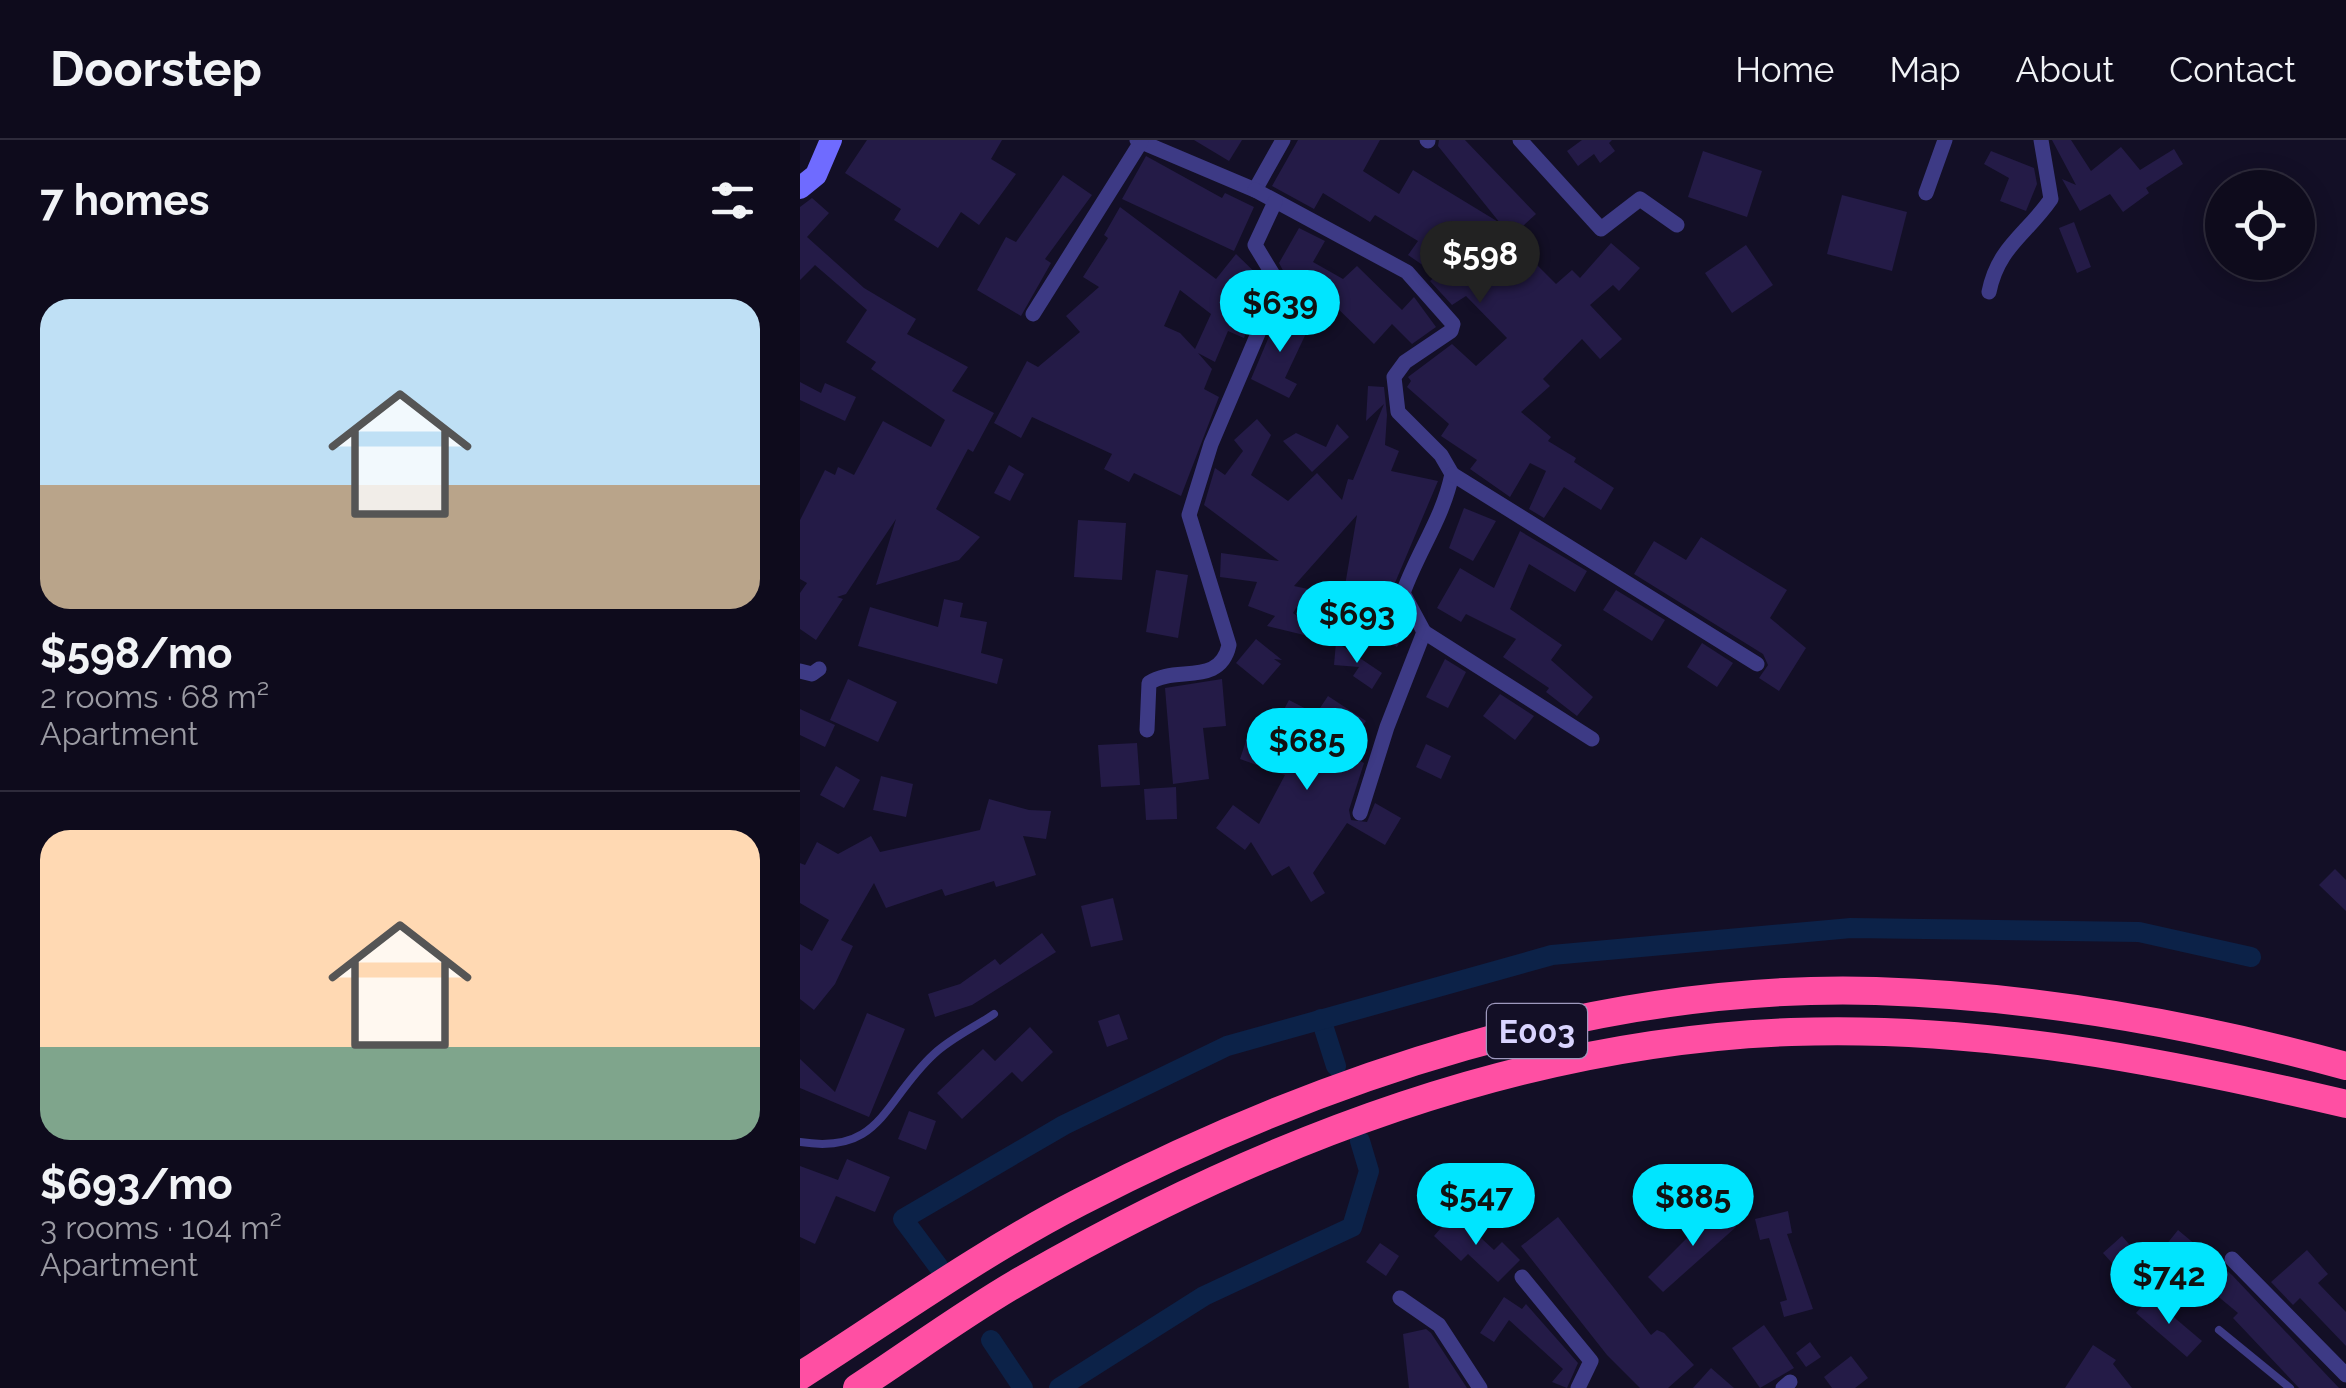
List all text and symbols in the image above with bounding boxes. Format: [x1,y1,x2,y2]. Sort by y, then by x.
text: Doorstep [50,41,262,97]
text: Home [1735,49,1834,90]
text: Map [1889,49,1961,90]
text: About [2016,49,2114,90]
text: Contact [2169,49,2296,90]
map controls [2205,170,2315,280]
button: locate [2205,170,2315,280]
icon: filters [705,173,760,228]
text: 7 homes [40,176,209,225]
pin: $598 [1421,221,1539,306]
text: $598 [1442,235,1518,272]
pin: $639 [1221,270,1339,355]
text: $639 [1242,284,1318,321]
icon: home [310,364,490,544]
pin: $693 [1298,581,1416,666]
text: $693 [1319,595,1395,632]
text: $598/mo [40,629,233,678]
text: 2 rooms · 68 m² [40,678,269,715]
pin: $685 [1248,708,1366,793]
text: Apartment [40,715,198,752]
text: $685 [1269,722,1345,759]
icon: home [310,895,490,1075]
road number: E003 [1487,1004,1587,1058]
text: $693/mo [40,1160,233,1209]
pin: $547 [1417,1163,1535,1248]
pin: $885 [1634,1164,1752,1249]
text: $547 [1439,1177,1513,1214]
text: $885 [1655,1178,1731,1215]
text: 3 rooms · 104 m² [40,1209,282,1246]
pin: $742 [2110,1242,2228,1327]
text: Apartment [40,1246,198,1283]
text: $742 [2132,1256,2206,1293]

